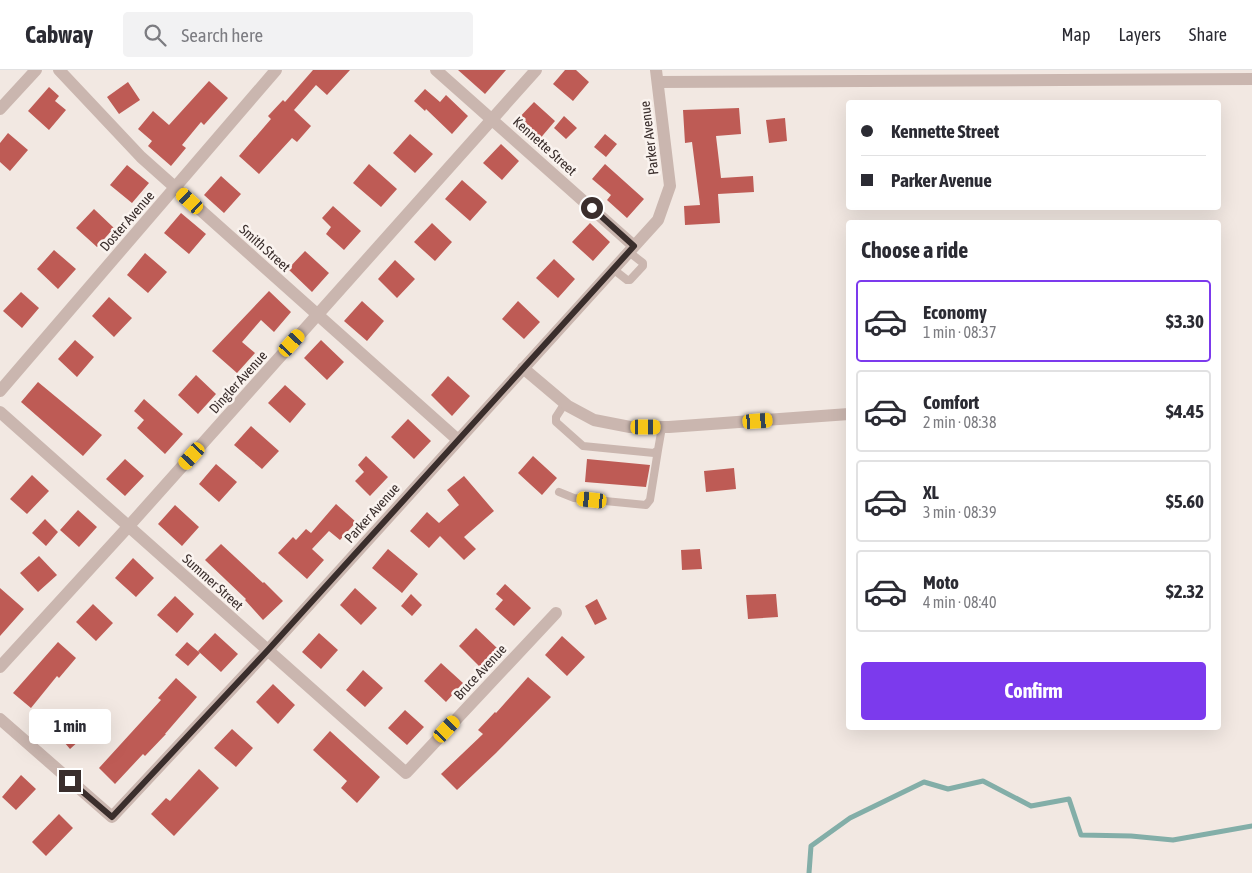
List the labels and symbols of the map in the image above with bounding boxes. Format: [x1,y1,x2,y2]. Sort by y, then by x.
street label: Parker Avenue [637,100,661,176]
street label: Kennette Street [510,113,580,179]
car [173,185,206,217]
street label: Doster Avenue [97,188,157,254]
route start [581,197,603,219]
street label: Smith Street [236,221,294,275]
car [276,327,307,359]
street label: Dingler Avenue [206,347,270,417]
car [742,412,773,430]
car [631,420,661,435]
car [176,440,207,472]
street label: Parker Avenue [341,480,403,546]
car [576,491,607,509]
street label: Summer Street [179,551,247,613]
street label: Bruce Avenue [450,641,510,703]
callout: 1 min [29,708,111,744]
car [431,713,462,745]
route end [59,770,81,792]

